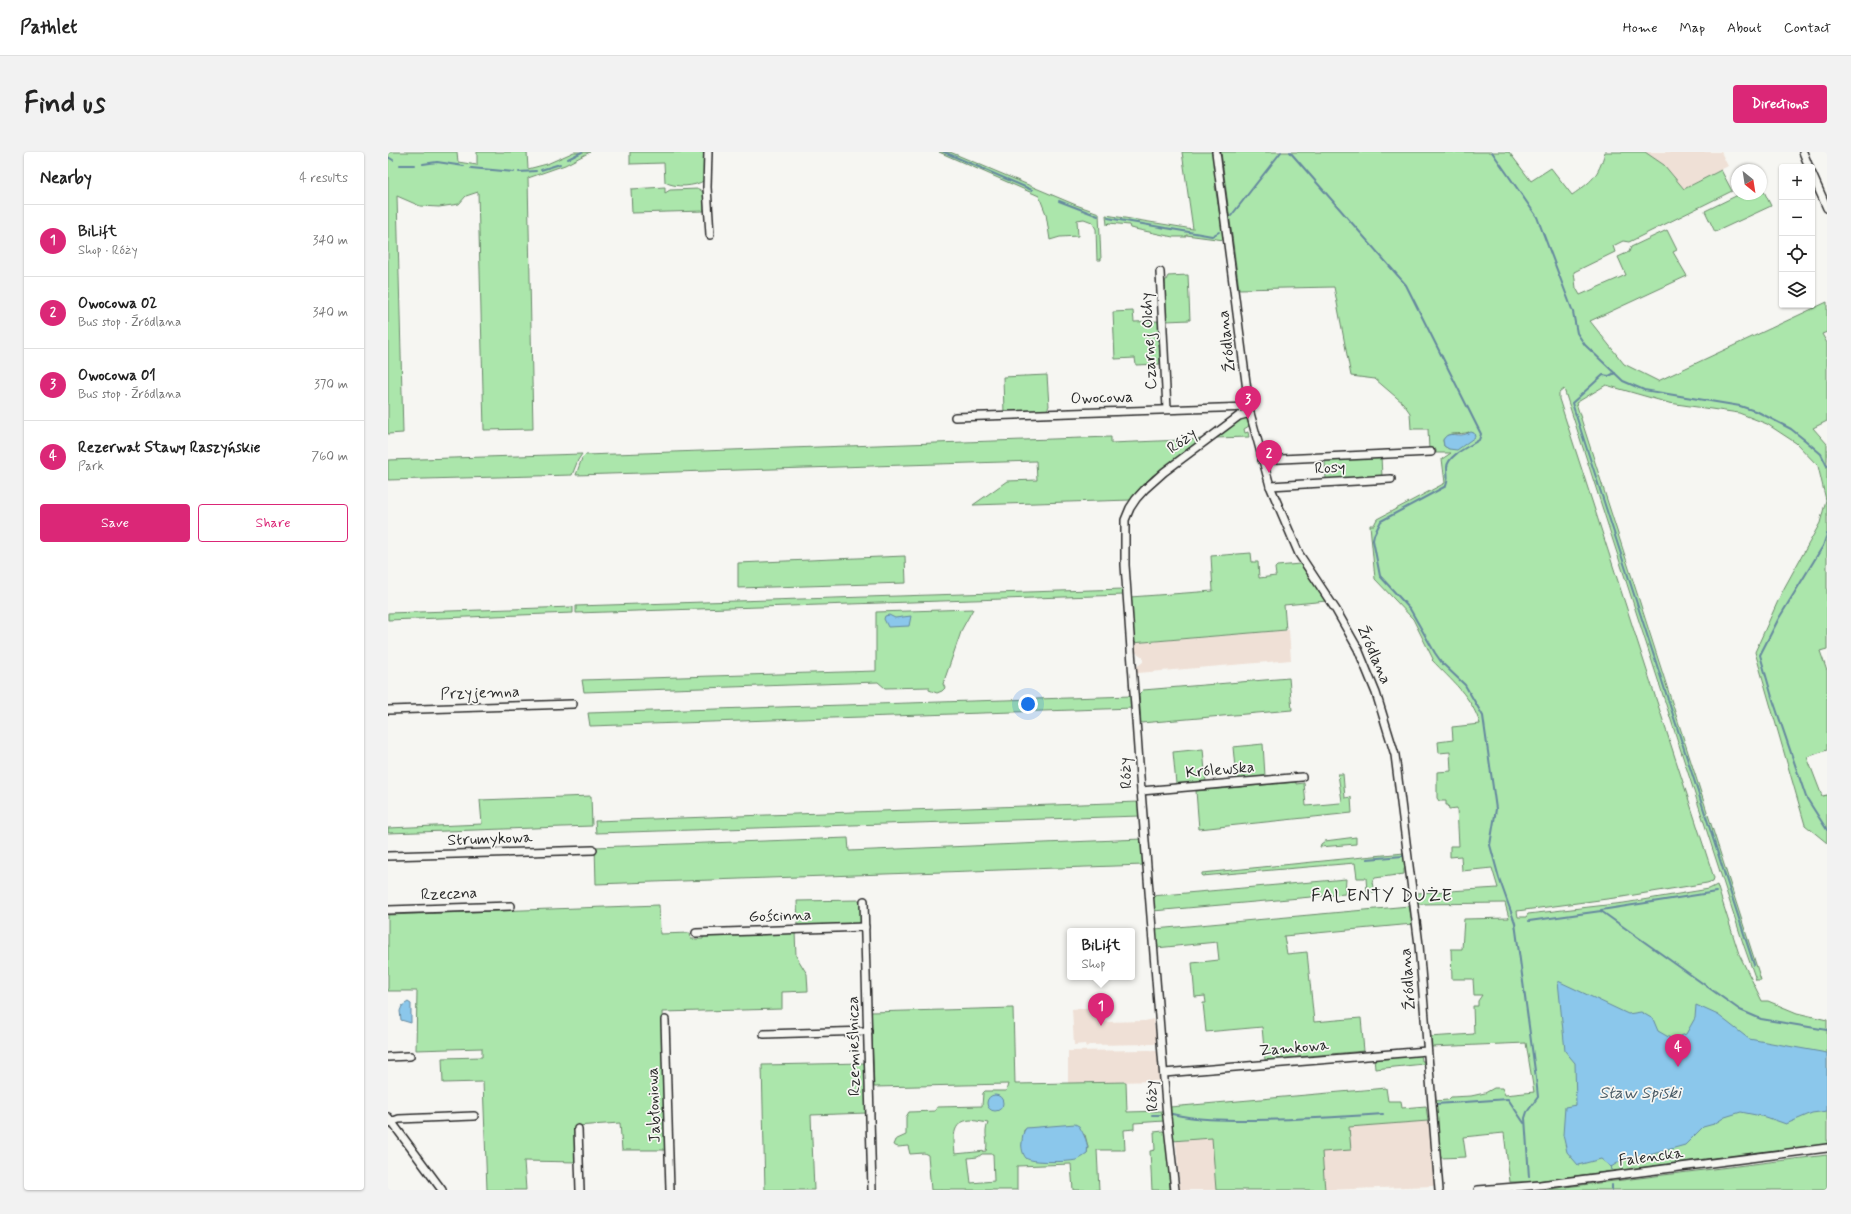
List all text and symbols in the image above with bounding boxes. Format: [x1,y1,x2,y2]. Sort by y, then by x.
text: Pathlet [20,15,77,40]
text: Home [1623,19,1657,37]
text: Map [1679,19,1705,37]
text: About [1727,19,1762,37]
text: Contact [1784,19,1831,37]
button: Directions [1733,85,1827,123]
text: Find us [24,86,105,123]
north arrow [1731,164,1767,200]
map controls [1779,164,1815,308]
button: + [1779,164,1815,200]
text: Nearby [40,167,92,189]
text: 4 results [299,170,348,187]
button: − [1779,200,1815,236]
text: BiLift [78,222,117,242]
text: 1 [50,232,56,249]
text: 340 m [313,232,348,249]
button: locate [1779,236,1815,272]
text: Shop · Róży [78,242,138,259]
button: layers [1779,272,1815,308]
street label: Czarnej Olchy [1136,292,1162,390]
text: Owocowa 02 [78,294,157,314]
text: 2 [50,304,56,321]
text: 340 m [313,304,348,321]
street label: Źródlana [1213,309,1241,373]
text: Bus stop · Źródlana [78,314,181,331]
text: Owocowa 01 [78,366,156,386]
text: 3 [50,376,56,393]
text: 370 m [314,376,348,393]
text: Bus stop · Źródlana [78,386,181,403]
street label: Owocowa [1070,386,1134,410]
pin: 3 [1235,386,1261,419]
street label: Róży [1163,423,1201,459]
text: Rezerwat Stawy Raszyńskie [78,438,260,458]
pin: 2 [1256,440,1282,473]
text: 4 [49,448,57,465]
text: 760 m [311,448,348,465]
street label: Rosy [1314,456,1346,480]
text: Park [78,458,104,475]
button: Save [40,504,190,542]
button: Share [198,504,348,542]
street label: Źródlana [1352,622,1396,688]
street label: Przyjemna [440,681,520,705]
your location [1018,694,1038,714]
street label: Róży [1114,756,1138,790]
street label: Królewska [1185,757,1256,783]
street label: Strumykowa [447,827,533,851]
street label: Rzeczna [420,883,478,905]
district label: FALENTY DUŻE [1311,884,1453,908]
street label: Gościnna [748,904,812,928]
popup [1067,928,1135,980]
text: BiLift [1082,936,1120,956]
street label: Źródlana [1395,947,1421,1011]
text: Shop [1082,956,1105,973]
pin: 1 [1088,993,1114,1026]
street label: Rzemieślnicza [843,996,865,1096]
street label: Zamkowa [1258,1034,1330,1062]
pin: 4 [1665,1034,1691,1067]
street label: Jabłoniowa [642,1067,666,1143]
street label: Róży [1140,1079,1164,1113]
water label: Staw Spiski [1599,1082,1682,1104]
street label: Falencka [1618,1143,1685,1171]

